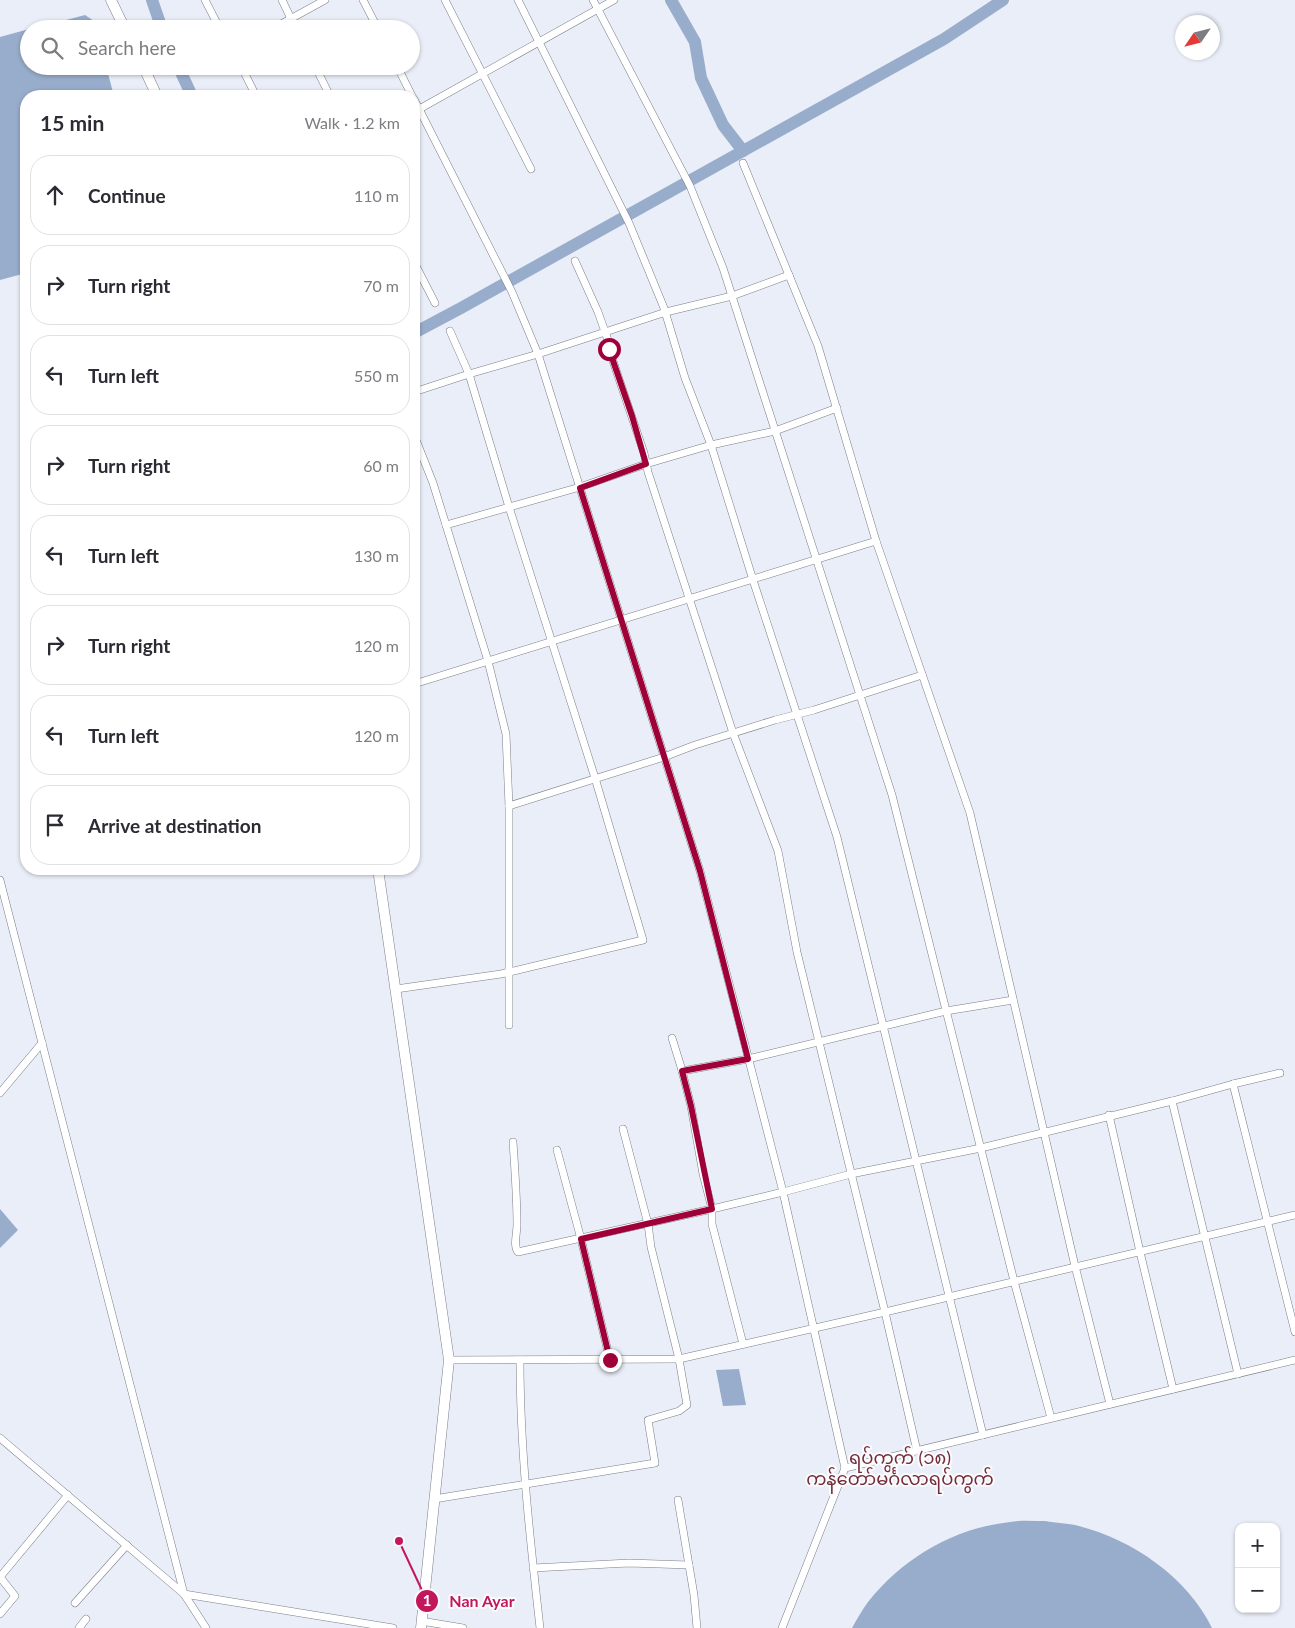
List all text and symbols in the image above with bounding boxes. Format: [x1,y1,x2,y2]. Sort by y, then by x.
north arrow [1175,15,1220,60]
search box [20,20,420,75]
icon: search [38,34,66,62]
text: Search here [78,36,176,59]
text: 15 min [40,110,104,135]
text: Walk · 1.2 km [304,113,400,132]
icon: ahead [41,181,69,209]
text: Continue [88,184,166,207]
text: 110 m [354,186,399,205]
icon: right [41,271,69,299]
text: Turn right [88,274,170,297]
text: 70 m [363,276,399,295]
route start [598,338,621,361]
icon: left [41,361,69,389]
text: Turn left [88,364,159,387]
text: 550 m [354,366,399,385]
icon: right [41,451,69,479]
text: Turn right [88,454,170,477]
text: 60 m [363,456,399,475]
icon: left [41,541,69,569]
text: Turn left [88,544,159,567]
text: 130 m [354,546,399,565]
icon: right [41,631,69,659]
text: Turn right [88,634,170,657]
text: 120 m [354,636,399,655]
icon: left [41,721,69,749]
text: Turn left [88,724,159,747]
text: 120 m [354,726,399,745]
icon: arrive [41,811,69,839]
text: Arrive at destination [88,814,261,837]
route end [599,1349,622,1372]
district label: ရပ်ကွက် (၁၈) ကန်တော်မင်္ဂလာရပ်ကွက် [806,1445,994,1494]
map controls [1235,1523,1280,1613]
button: + [1235,1523,1280,1568]
button: − [1235,1568,1280,1613]
callout: Nan Ayar [414,1585,525,1616]
text: 1 [423,1591,431,1609]
text: Nan Ayar [449,1591,515,1610]

